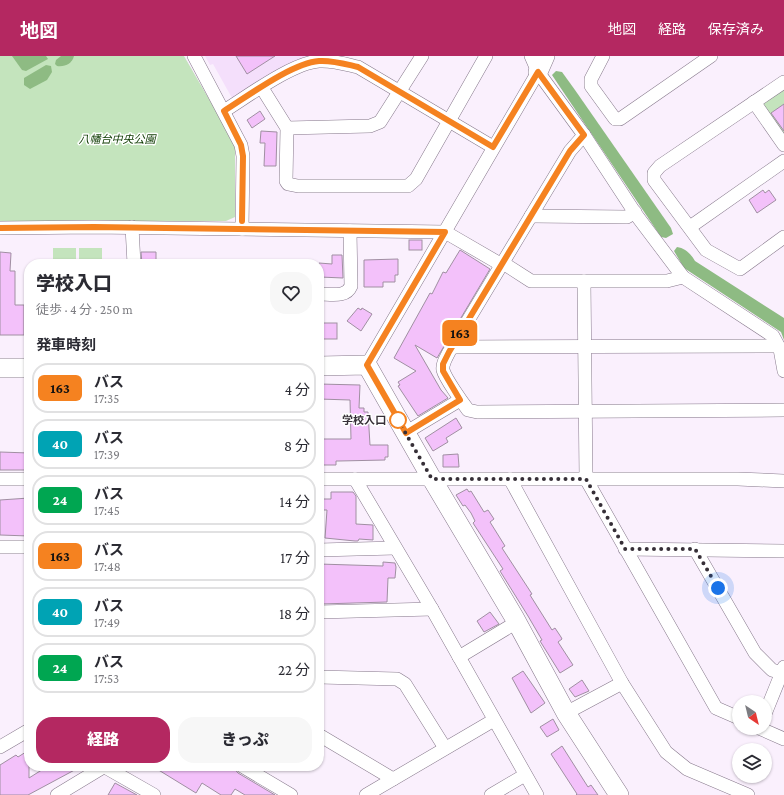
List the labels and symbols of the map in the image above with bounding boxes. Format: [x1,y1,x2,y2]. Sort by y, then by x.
park label: 八幡台中央公園 [79,133,157,145]
line badge: 163 [437,320,483,346]
marker: 学校入口 [389,411,407,429]
place label: 学校入口 [342,414,386,426]
your location [708,578,728,598]
north arrow [732,695,772,735]

